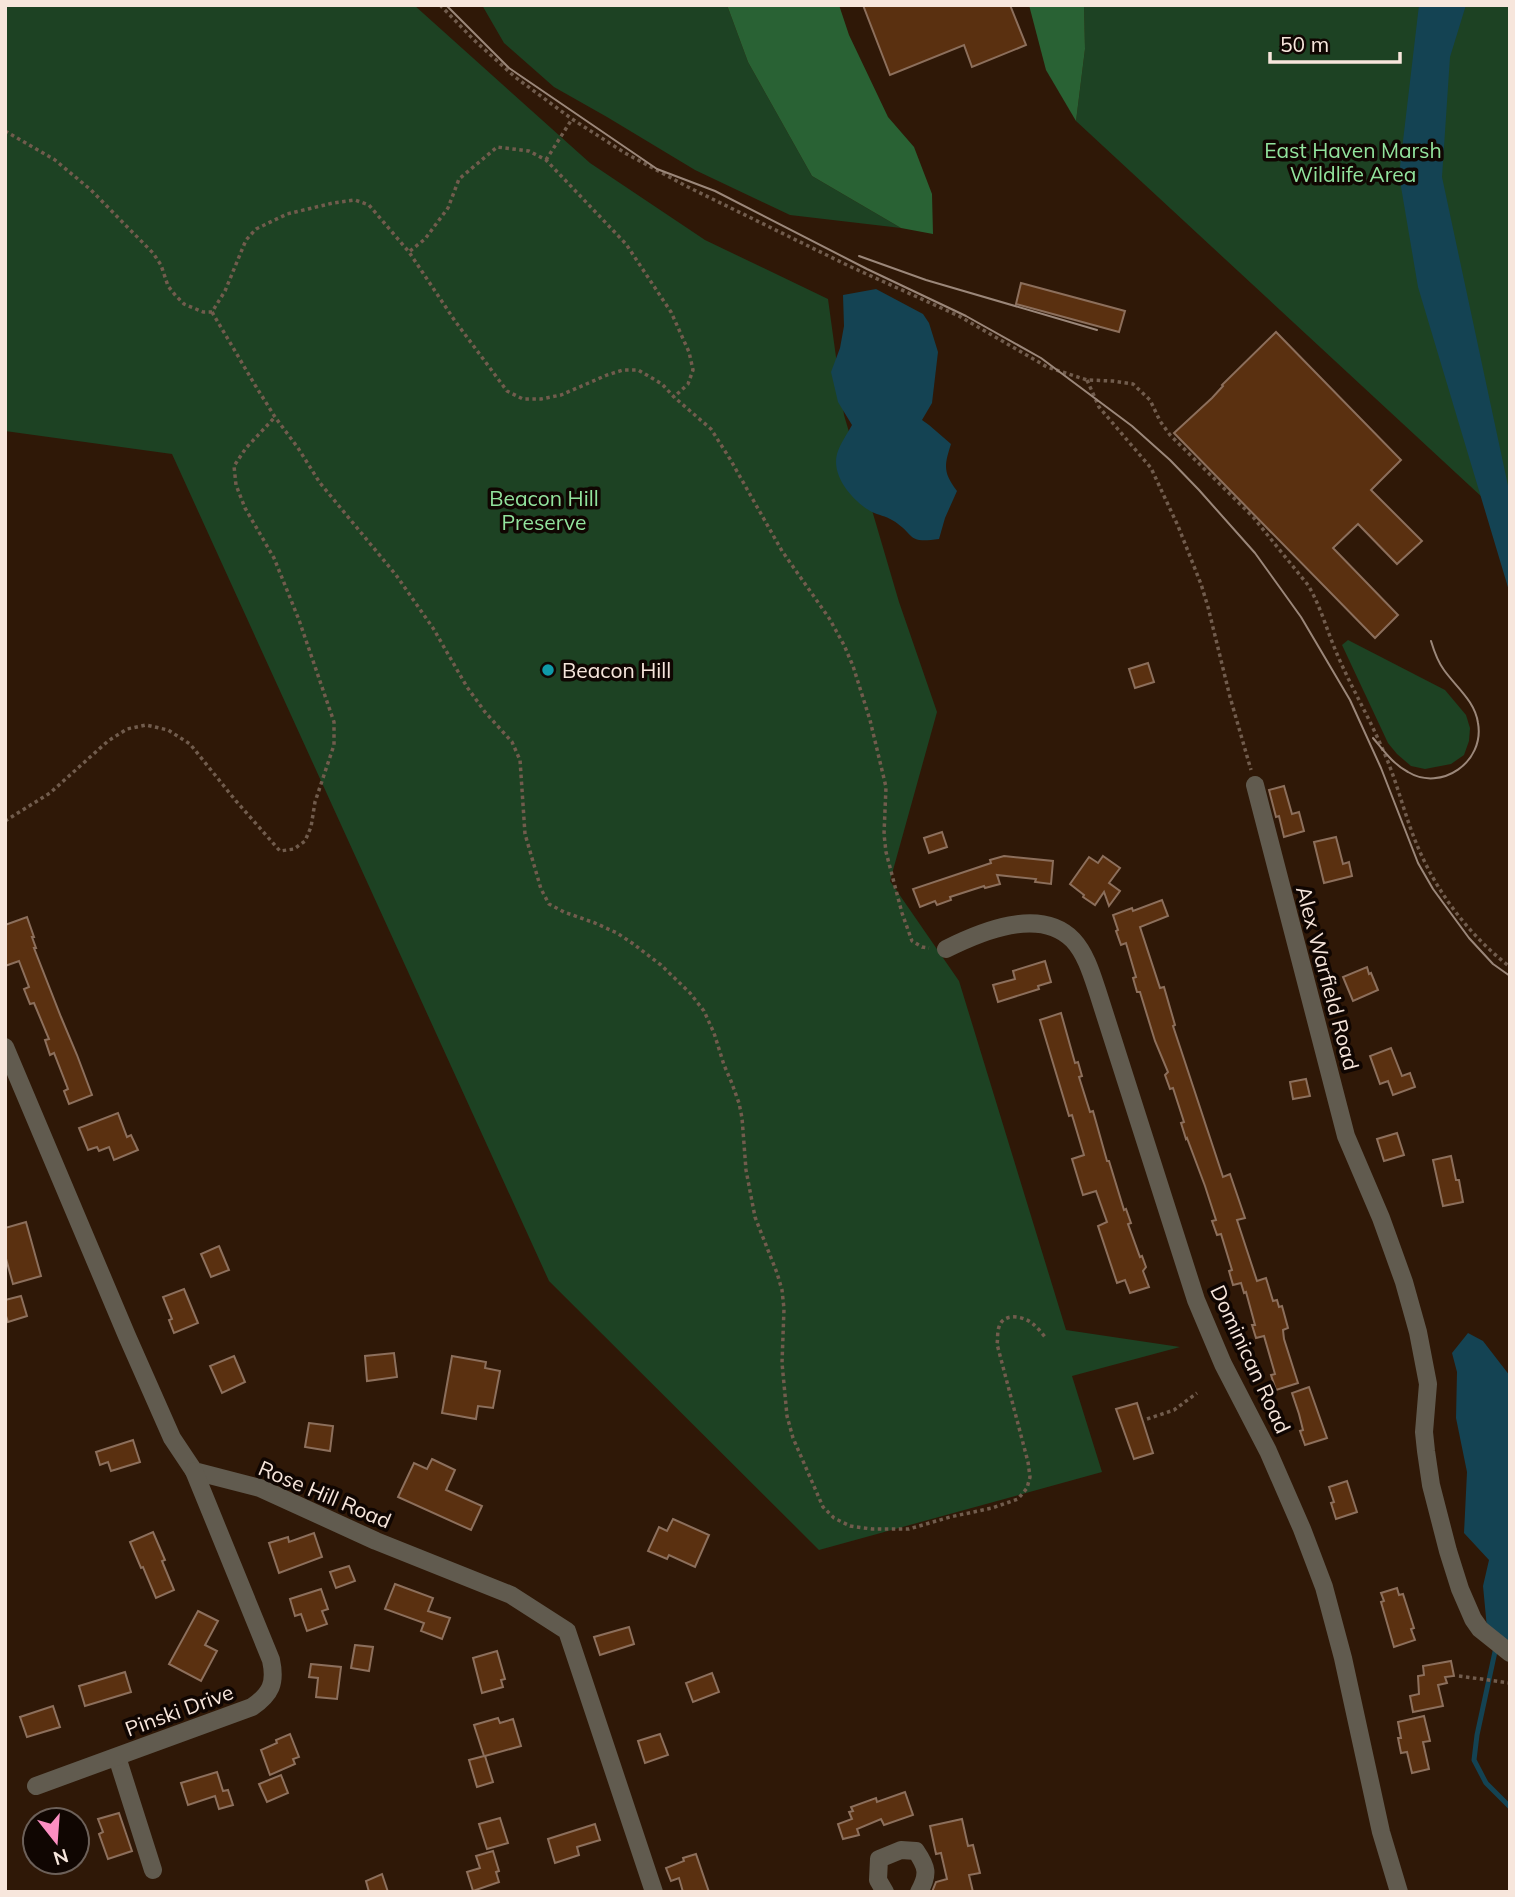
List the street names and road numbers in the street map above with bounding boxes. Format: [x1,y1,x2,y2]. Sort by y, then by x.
street label: Alex Warfield Road [1291,883,1365,1073]
street label: Dominican Road [1205,1281,1297,1437]
street label: Rose Hill Road [255,1454,395,1534]
street label: Pinski Drive [121,1678,237,1742]

